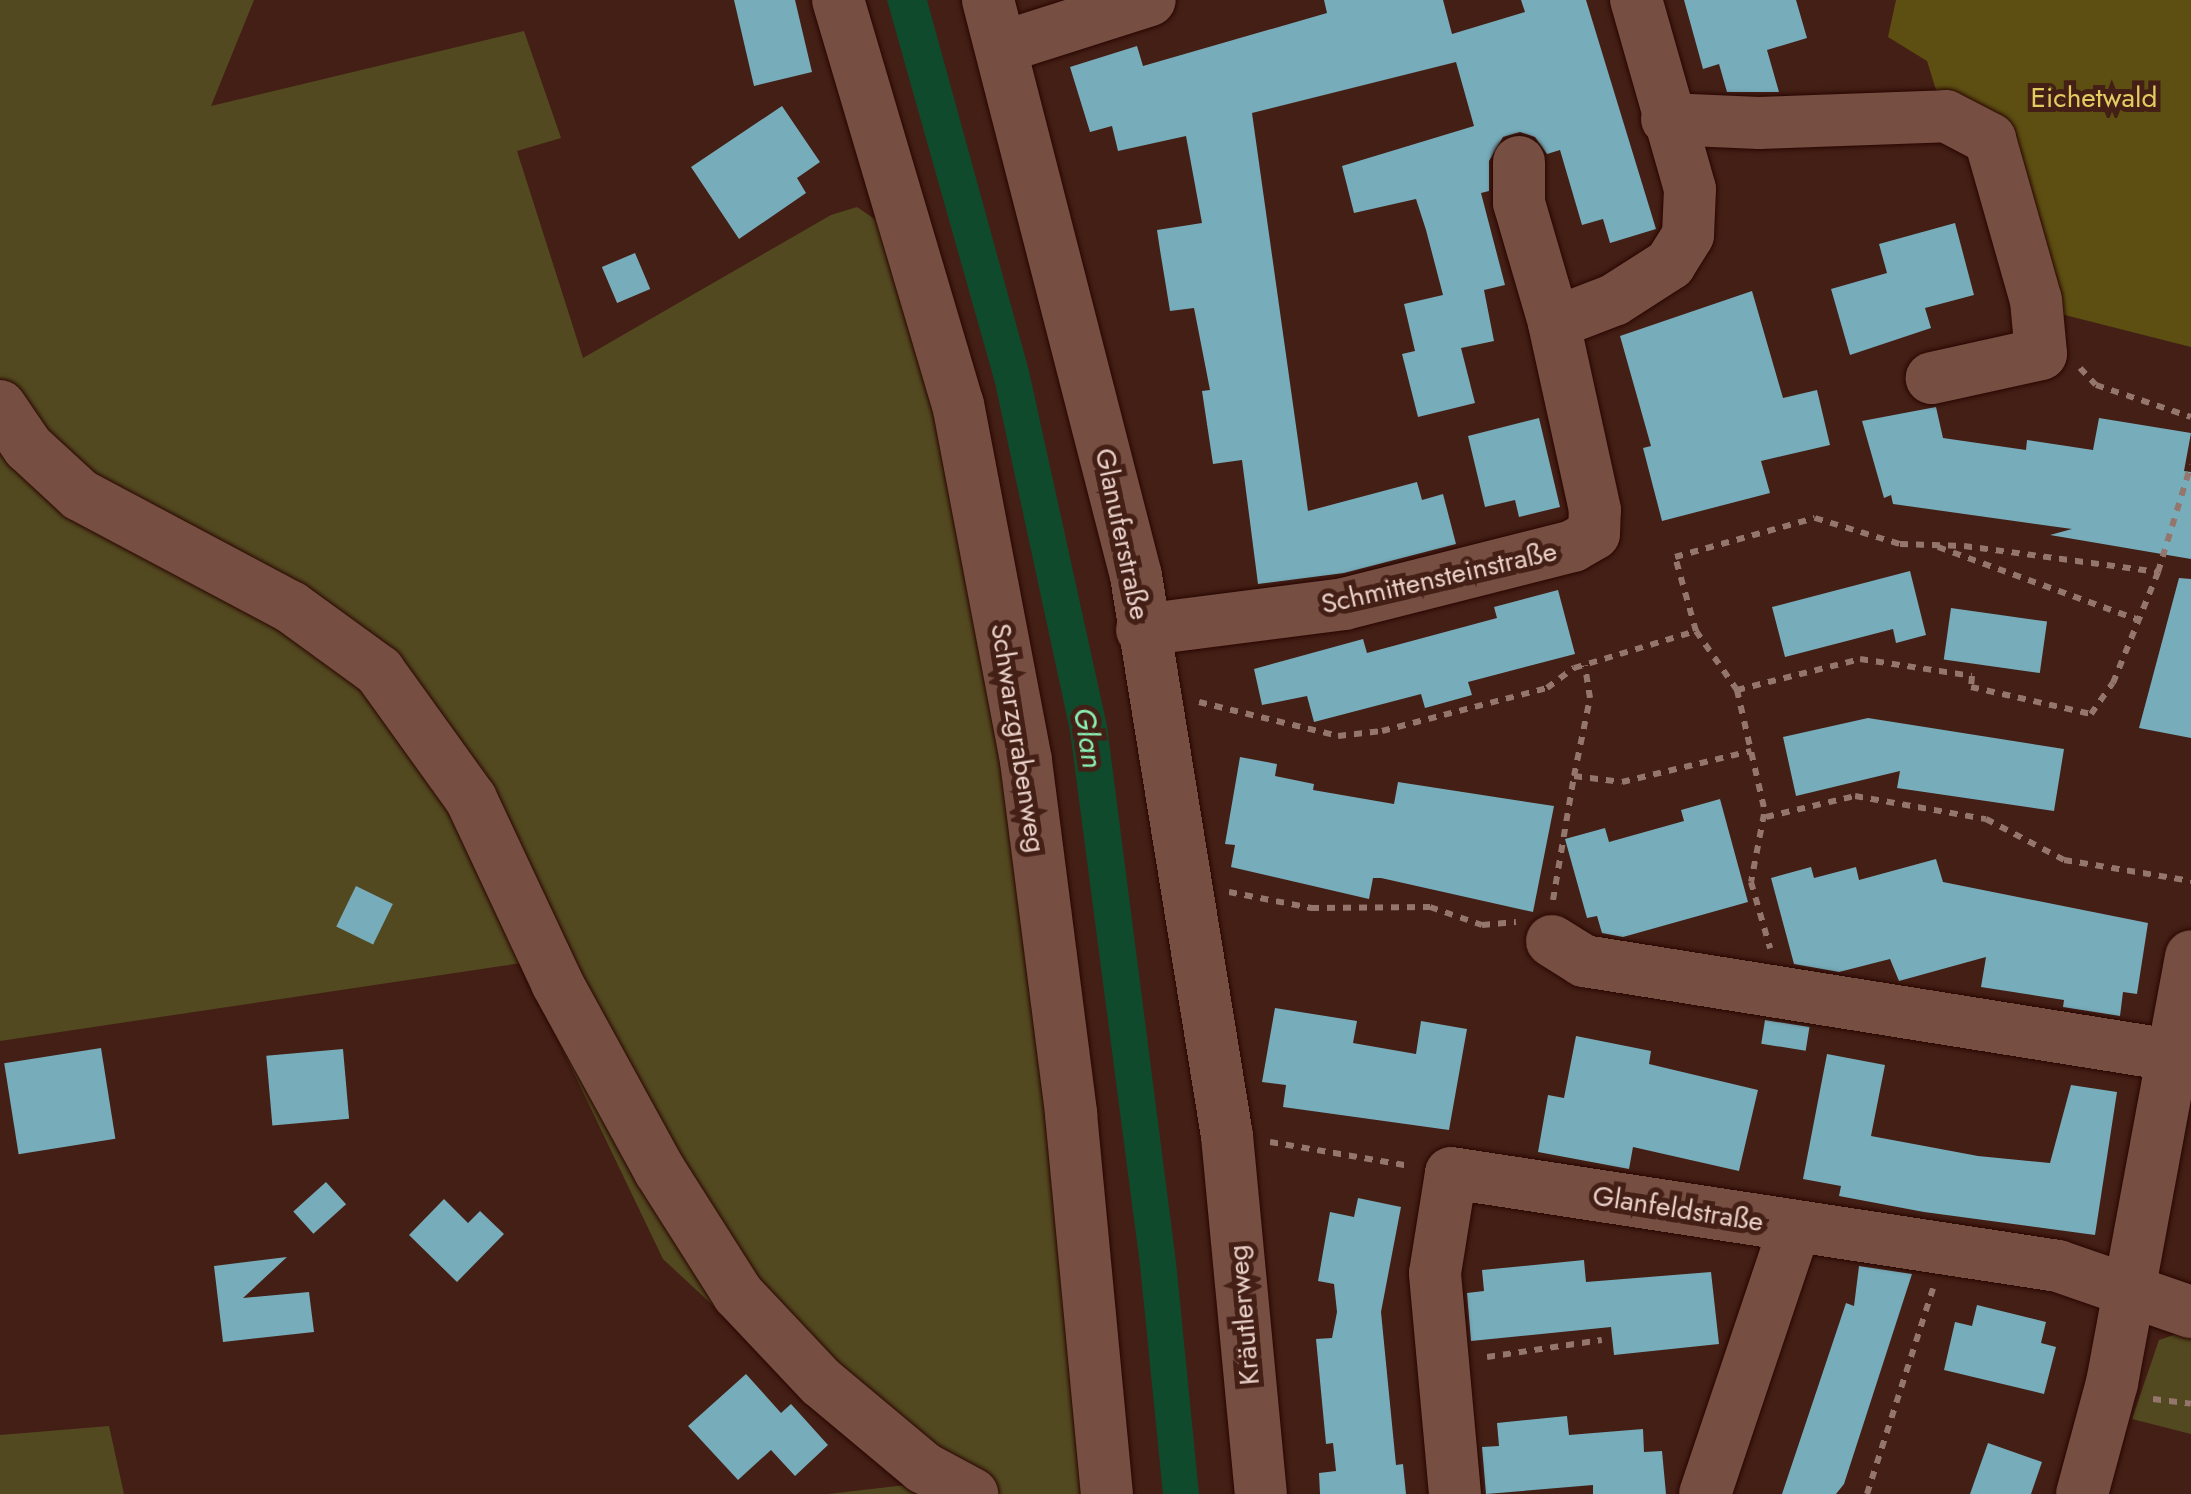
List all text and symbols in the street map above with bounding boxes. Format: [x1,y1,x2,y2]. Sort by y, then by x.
park label: Eichetwald [2031,81,2157,115]
street label: Glanuferstraße [1087,445,1157,623]
street label: Schmittensteinstraße [1318,535,1560,621]
street label: Schwarzgrabenweg [983,621,1053,855]
water label: Glan [1065,705,1111,771]
street label: Glanfeldstraße [1590,1179,1766,1239]
street label: Kräutlerweg [1221,1243,1267,1387]

